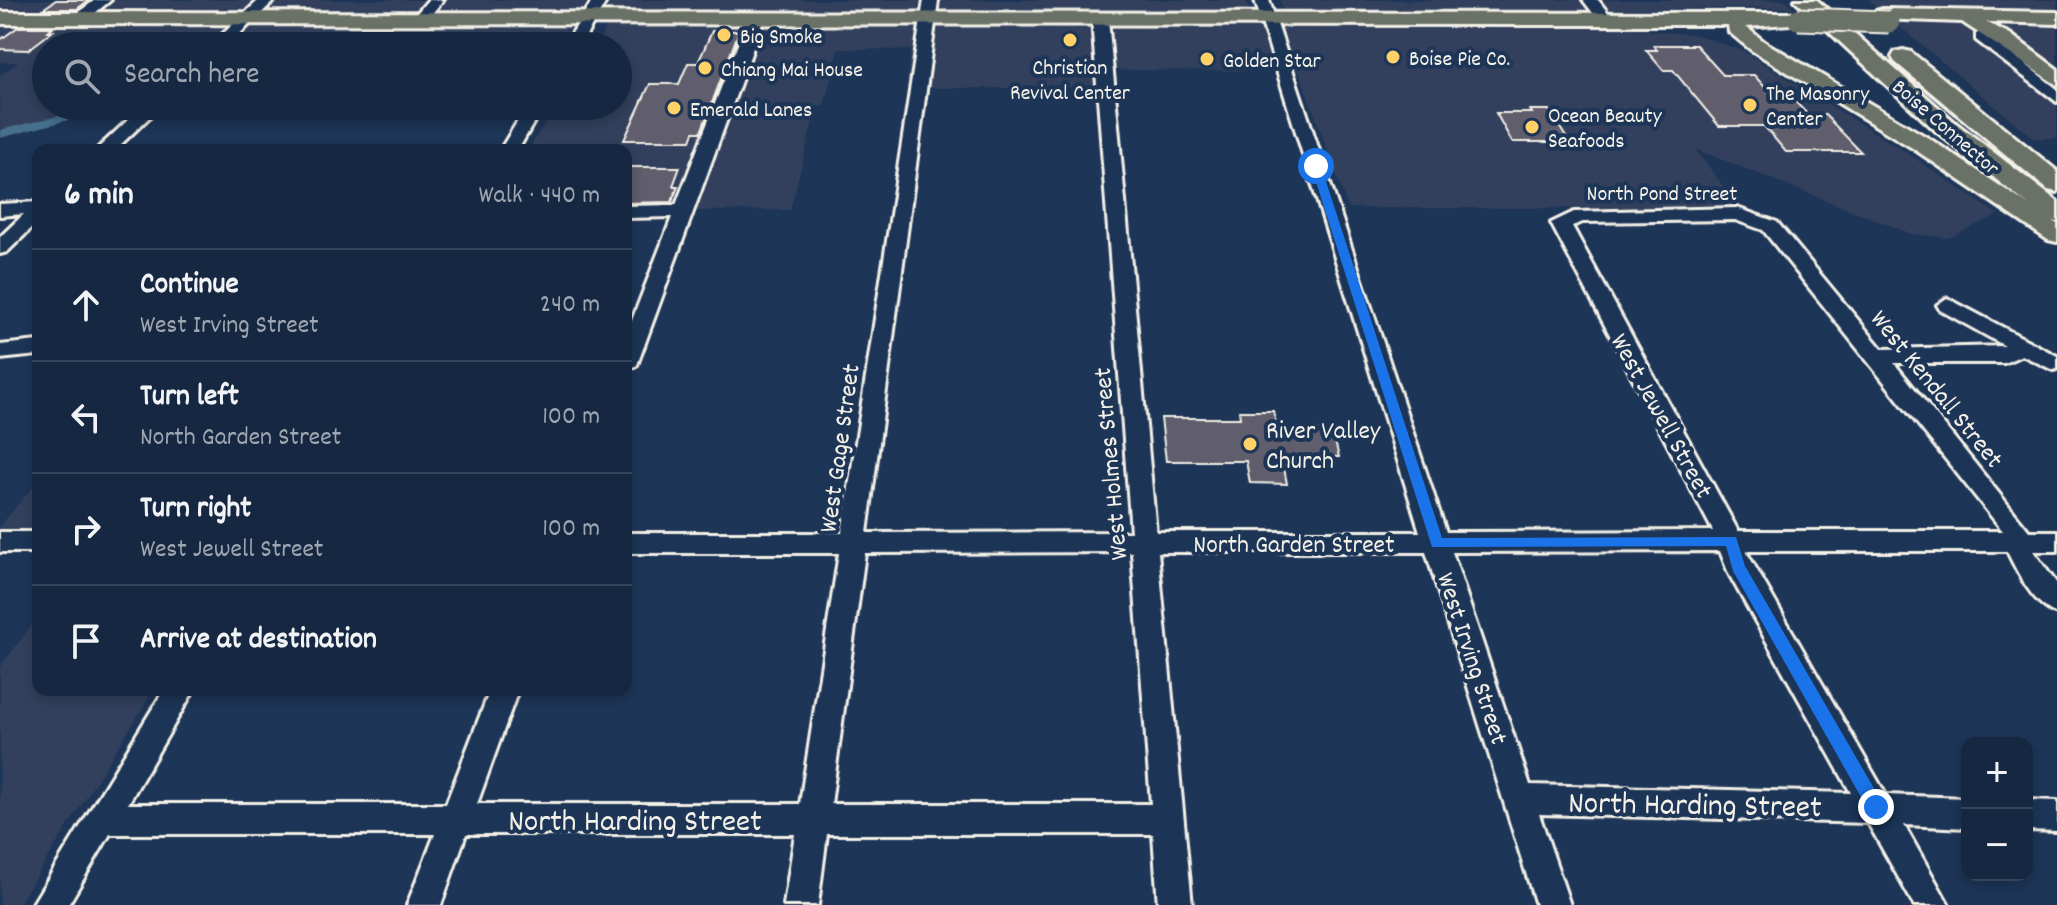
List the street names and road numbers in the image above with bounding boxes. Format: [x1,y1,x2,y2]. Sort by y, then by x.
street label: Boise Connector [1884,73,2006,185]
street label: North Pond Street [1587,180,1737,211]
street label: West Kendall Street [1860,303,2011,478]
street label: West Jewell Street [1599,327,1721,506]
street label: West Gage Street [811,361,872,535]
street label: West Holmes Street [1086,365,1139,562]
street label: North Garden Street [1193,528,1395,565]
street label: West Irving Street [1425,568,1516,750]
street label: North Harding Street [1568,783,1822,833]
street label: North Harding Street [508,801,762,847]

